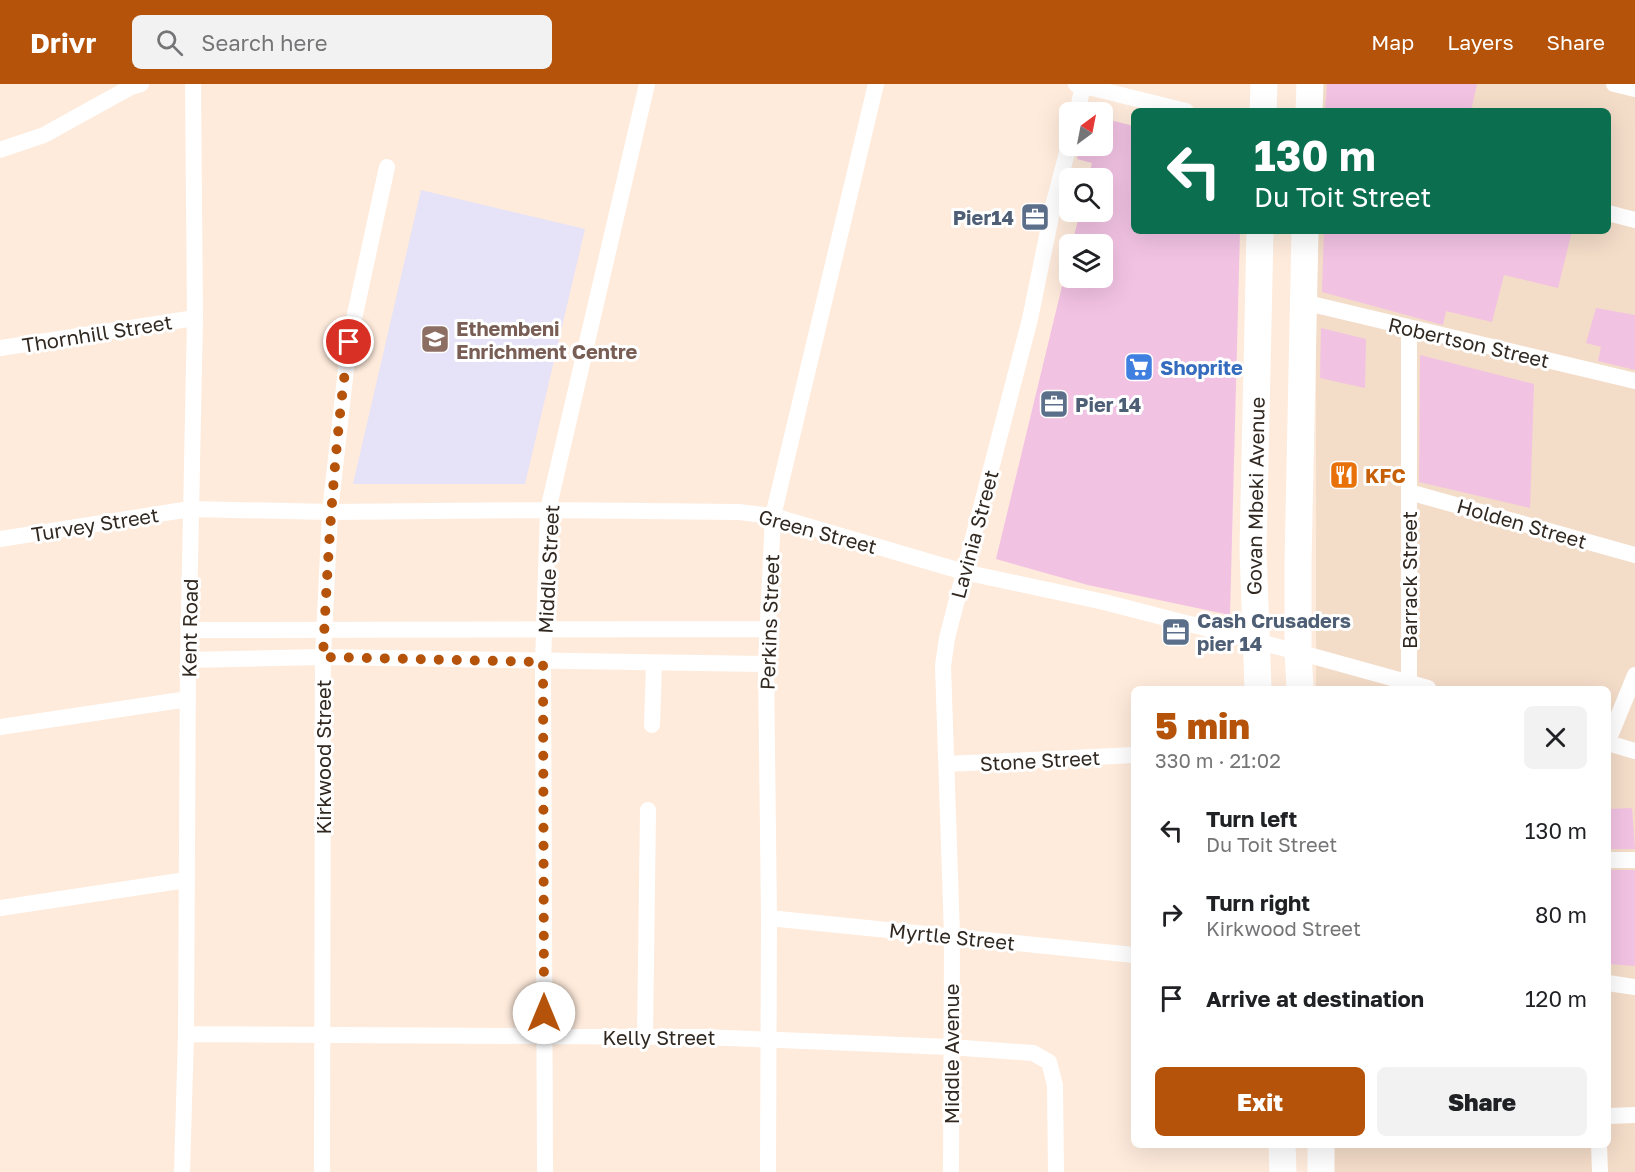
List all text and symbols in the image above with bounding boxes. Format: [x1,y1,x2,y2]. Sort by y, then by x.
search box [132,15,552,69]
text: Drivr [30,26,96,59]
icon: search [153,26,186,59]
text: Search here [201,29,327,56]
text: Map [1371,29,1414,55]
text: Layers [1447,29,1514,55]
text: Share [1547,29,1605,55]
north arrow [1059,102,1113,156]
map controls [1059,102,1113,288]
text: 130 m [1254,130,1376,180]
icon: left [1155,132,1233,210]
button: search [1059,168,1113,222]
text: Du Toit Street [1254,181,1431,213]
office icon: Pier14 [1019,201,1051,233]
place label: Pier14 [953,205,1014,229]
button: layers [1059,234,1113,288]
street label: Thornhill Street [20,309,174,357]
street label: Robertson Street [1386,312,1552,372]
pin [323,316,374,367]
place label: Ethembeni Enrichment Centre [456,316,637,363]
school or university icon: Ethembeni Enrichment Centre [419,323,451,355]
icon: arrive [332,325,365,358]
supermarket icon: Shoprite [1123,351,1155,383]
place label: Shoprite [1160,355,1243,379]
office icon: Pier 14 [1038,388,1070,420]
place label: Pier 14 [1075,392,1141,416]
street label: Govan Mbeki Avenue [1241,397,1269,595]
restaurant icon: KFC [1328,459,1360,491]
place label: KFC [1365,463,1406,487]
street label: Lavinia Street [945,467,1003,601]
street label: Holden Street [1454,493,1590,553]
street label: Turvey Street [30,502,160,546]
street label: Middle Street [533,504,563,634]
street label: Green Street [756,504,880,558]
street label: Barrack Street [1397,511,1421,649]
street label: Perkins Street [755,554,783,690]
street label: Kent Road [176,578,202,678]
place label: Cash Crusaders pier 14 [1197,608,1351,655]
office icon: Cash Crusaders pier 14 [1160,616,1192,648]
street label: Kirkwood Street [311,680,335,834]
text: 5 min [1155,704,1250,747]
button: close [1524,706,1587,769]
street label: Stone Street [979,745,1101,775]
text: 330 m · 21:02 [1155,748,1281,772]
text: Turn left [1206,805,1297,832]
icon: left [1155,814,1188,847]
text: 130 m [1525,817,1587,844]
text: Du Toit Street [1206,832,1337,856]
text: Turn right [1206,889,1310,916]
icon: right [1155,898,1188,931]
text: 80 m [1535,901,1587,928]
text: Kirkwood Street [1206,916,1361,940]
street label: Myrtle Street [888,917,1016,955]
position arrow [512,981,576,1045]
icon: arrive [1155,982,1188,1015]
street label: Middle Avenue [939,984,963,1124]
text: Arrive at destination [1206,985,1424,1012]
text: 120 m [1525,985,1587,1012]
street label: Kelly Street [603,1025,715,1049]
button: Exit [1155,1067,1365,1136]
button: Share [1377,1067,1587,1136]

